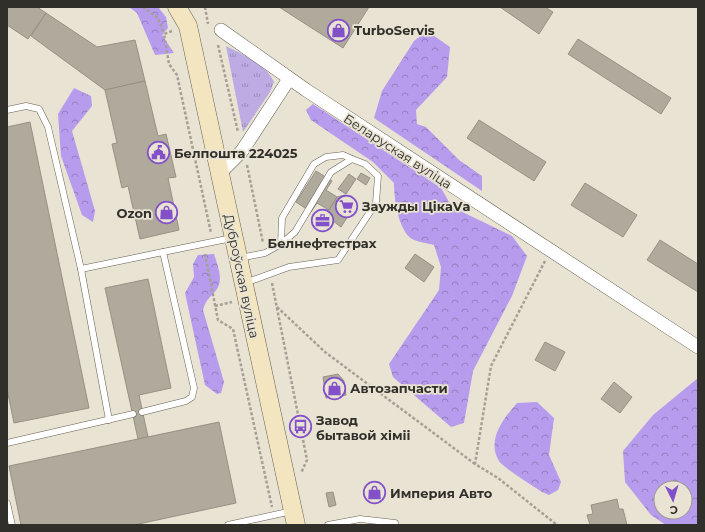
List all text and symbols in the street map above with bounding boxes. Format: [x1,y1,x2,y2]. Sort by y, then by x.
shop icon: TurboServis [326,17,352,43]
place label: TurboServis [354,22,435,38]
street label: Беларуская вуліца [341,110,455,192]
public building icon: Белпошта 224025 [146,140,172,166]
place label: Белпошта 224025 [174,145,298,161]
supermarket icon: Заужды ЦікаVа [334,193,360,219]
place label: Заужды ЦікаVа [361,198,471,214]
shop icon: Ozon [154,200,180,226]
place label: Ozon [117,205,152,221]
office icon: Белнефтестрах [309,208,335,234]
street label: Дуброўская вуліца [221,213,263,339]
place label: Белнефтестрах [268,235,377,251]
shop icon: Автозапчасти [322,375,348,401]
place label: Автозапчасти [350,380,448,396]
place label: Завод бытавой хіміі [315,412,410,443]
bus stop icon: Завод бытавой хіміі [287,414,313,440]
shop icon: Империя Авто [361,480,387,506]
north arrow [653,480,693,520]
place label: Империя Авто [390,485,493,501]
text: С [669,503,678,517]

